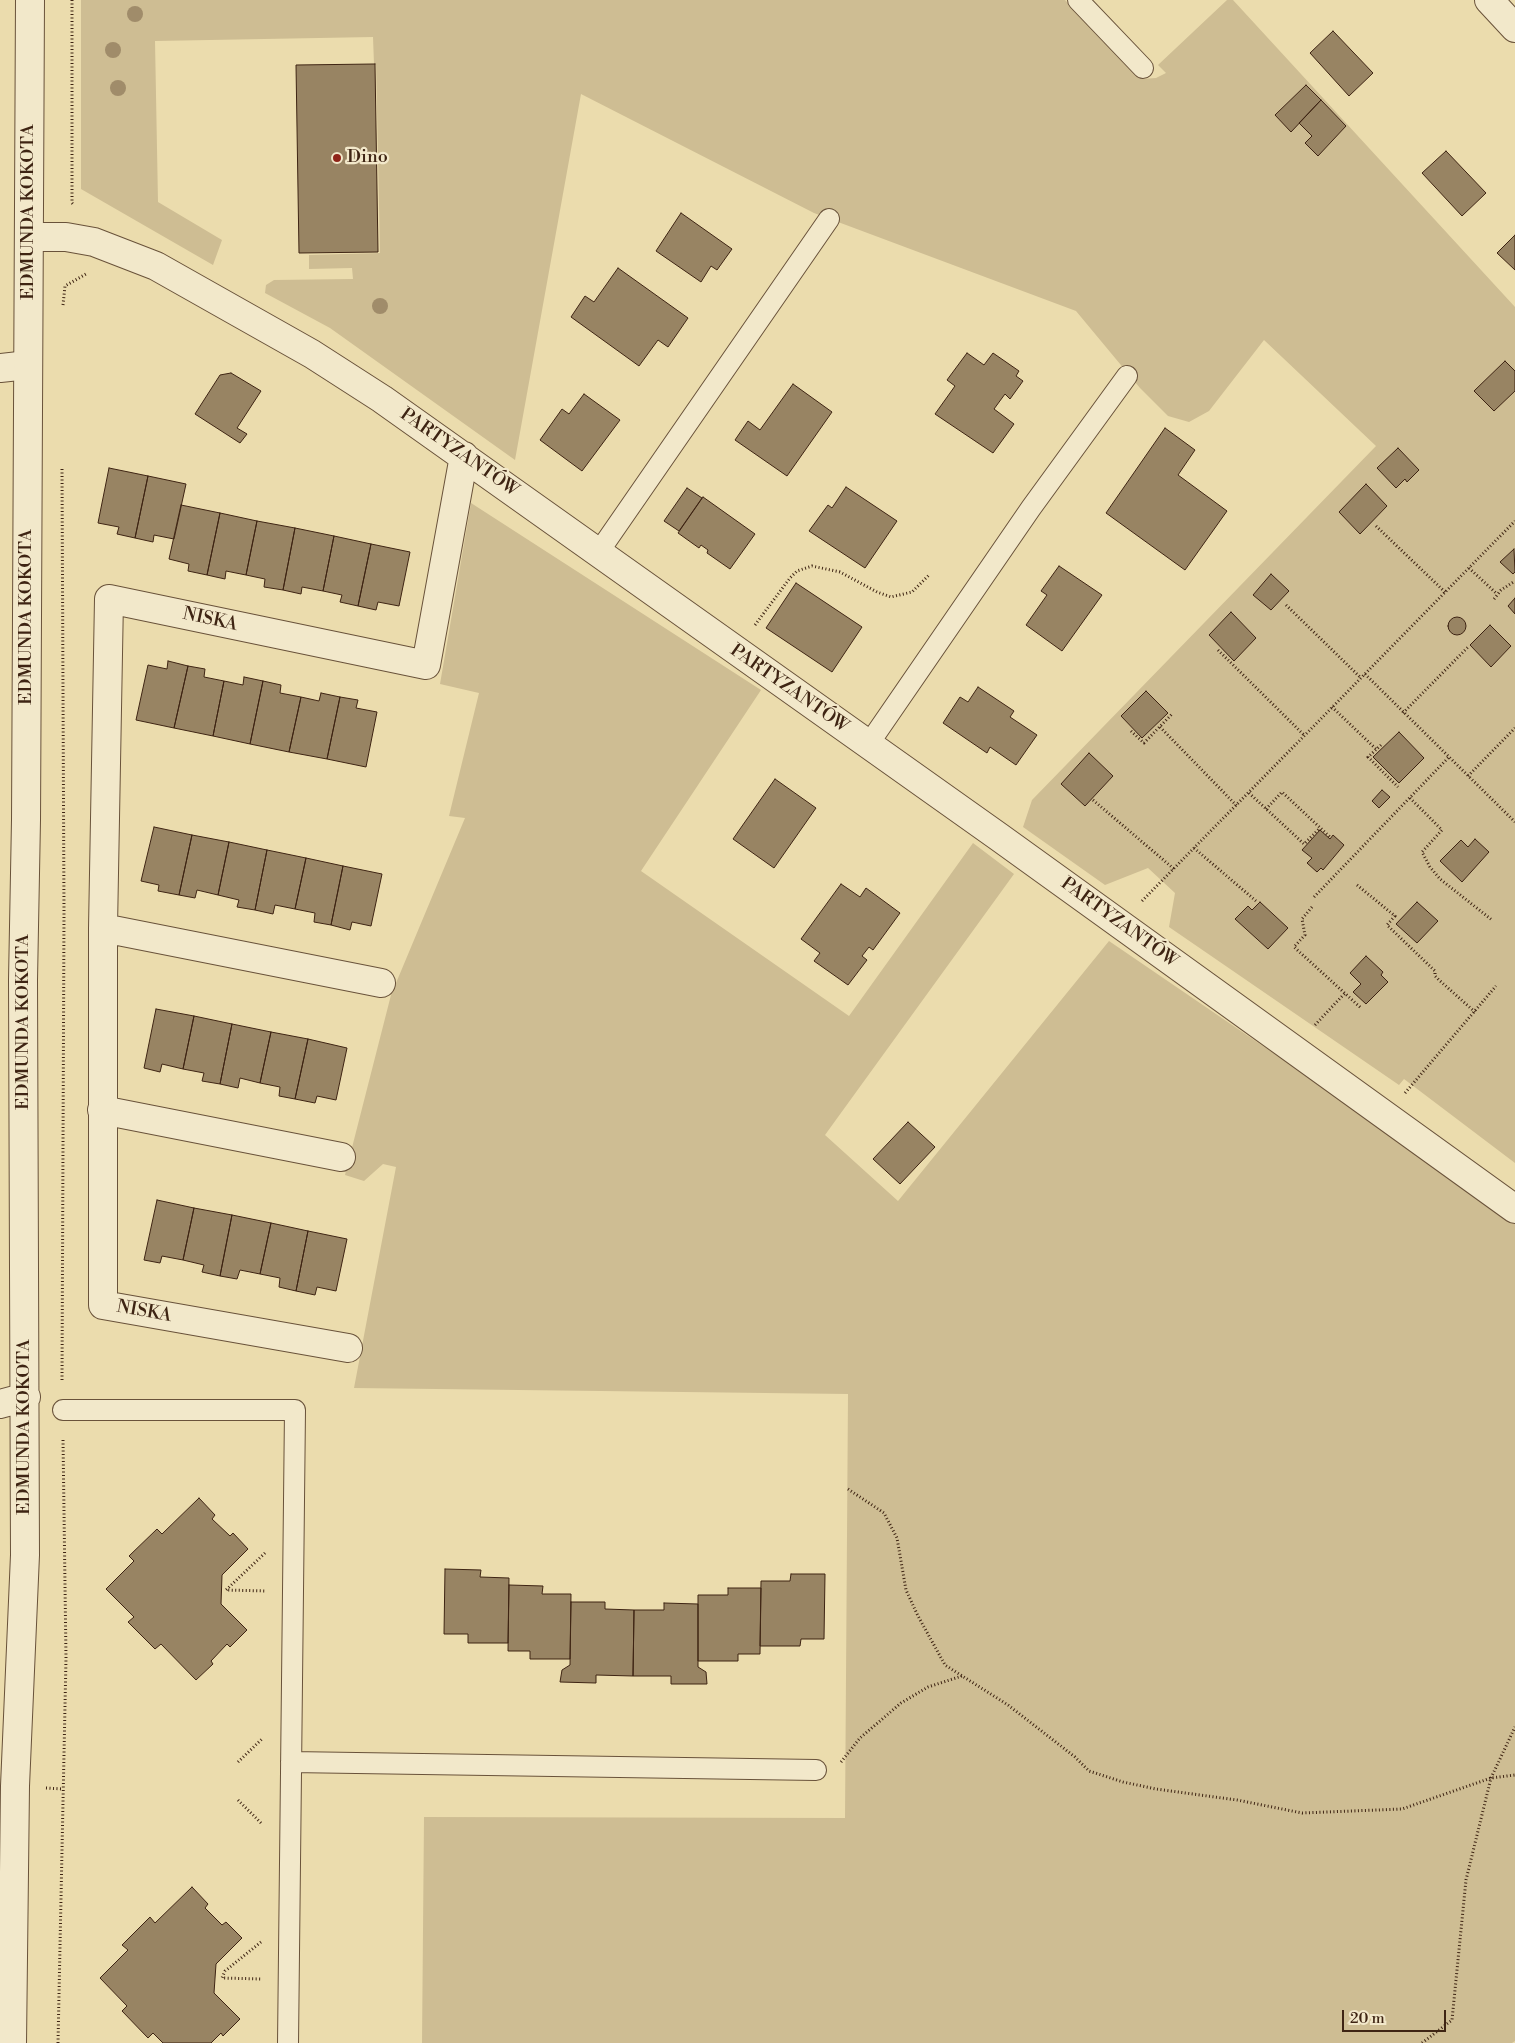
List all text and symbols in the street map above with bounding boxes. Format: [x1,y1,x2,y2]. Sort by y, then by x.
street label: EDMUNDA KOKOTA [18,124,40,300]
place label: Dino [347,147,388,169]
marker: Dino [331,152,343,164]
street label: PARTYZANTÓW [396,404,522,502]
street label: EDMUNDA KOKOTA [16,529,38,705]
street label: NISKA [181,604,239,636]
street label: PARTYZANTÓW [726,640,852,738]
street label: PARTYZANTÓW [1056,873,1182,973]
street label: EDMUNDA KOKOTA [13,934,35,1110]
street label: NISKA [115,1297,173,1327]
street label: EDMUNDA KOKOTA [14,1339,36,1515]
scale bar [1345,2000,1449,2032]
text: 20 m [1350,2009,1385,2028]

